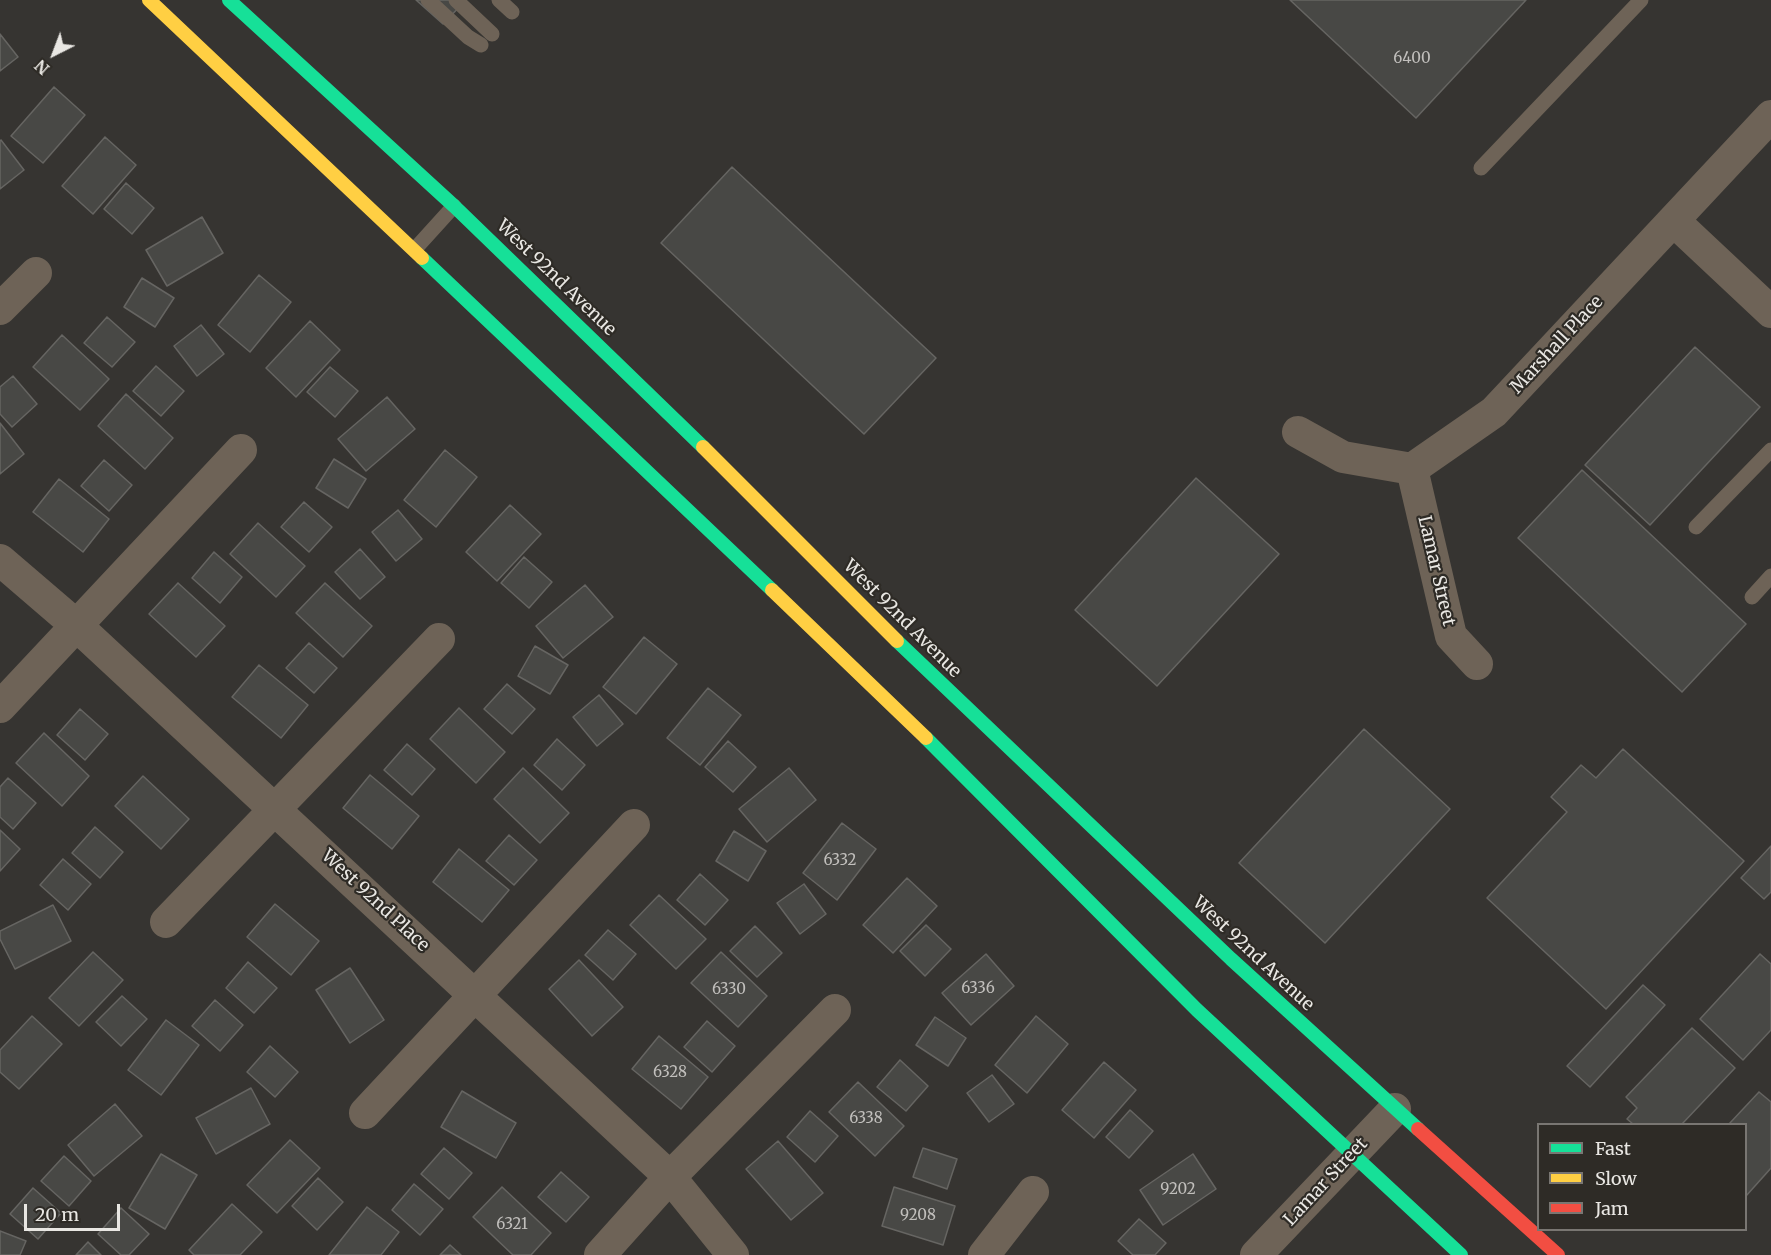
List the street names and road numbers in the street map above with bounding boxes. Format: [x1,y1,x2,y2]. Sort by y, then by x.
street label: West 92nd Avenue [492,215,620,341]
street label: Marshall Place [1506,292,1608,398]
street label: Lamar Street [1413,514,1459,628]
street label: West 92nd Avenue [839,556,965,682]
street label: West 92nd Place [317,845,433,957]
street label: West 92nd Avenue [1188,892,1318,1016]
street label: Lamar Street [1280,1133,1372,1231]

